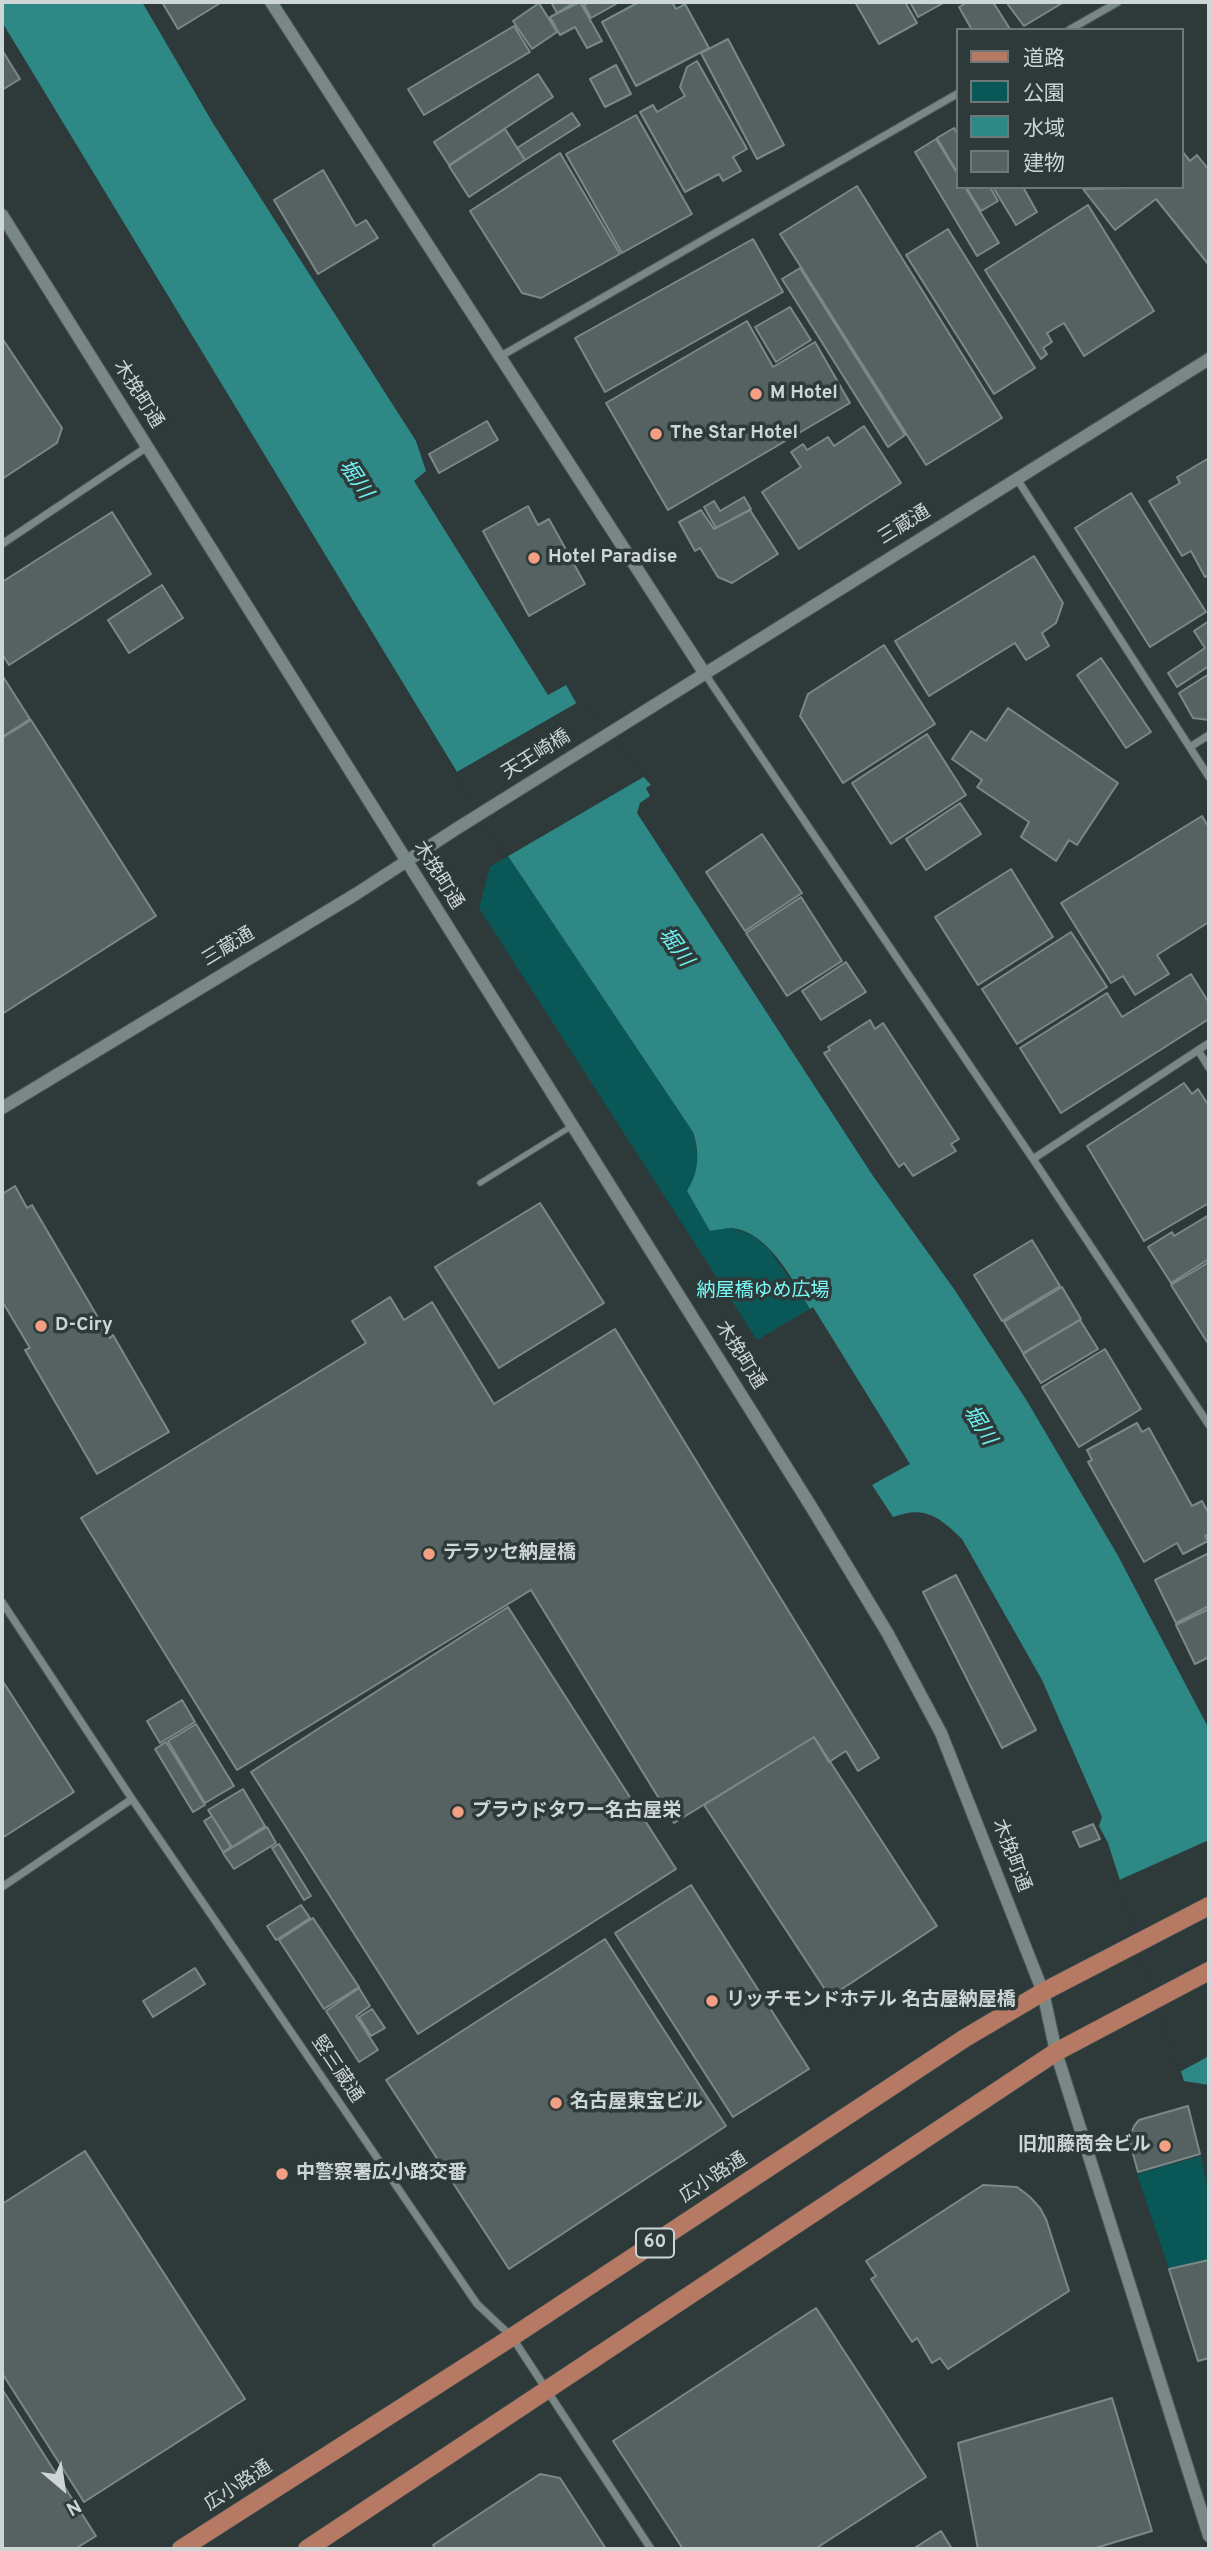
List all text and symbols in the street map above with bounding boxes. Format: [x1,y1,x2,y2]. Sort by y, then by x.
legend [956,28,1183,189]
text: 道路 [1023,46,1065,73]
text: 公園 [1023,81,1065,108]
text: 水域 [1023,116,1065,143]
text: 建物 [1023,151,1065,178]
street label: 木挽町通 [107,357,167,433]
place label: M Hotel [770,383,838,405]
marker: M Hotel [748,386,764,402]
place label: The Star Hotel [670,423,798,445]
marker: The Star Hotel [648,426,664,442]
water label: 堀川 [332,456,376,504]
street label: 三蔵通 [875,501,935,551]
place label: Hotel Paradise [548,547,677,569]
marker: Hotel Paradise [526,550,542,566]
street label: 天王崎橋 [499,726,575,786]
street label: 木挽町通 [407,838,467,914]
street label: 三蔵通 [199,924,259,972]
water label: 堀川 [651,924,697,972]
park label: 納屋橋ゆめ広場 [697,1281,829,1303]
place label: D-Ciry [55,1315,113,1337]
marker: D-Ciry [33,1318,49,1334]
street label: 木挽町通 [709,1318,769,1394]
water label: 堀川 [956,1402,1000,1450]
place label: テラッセ納屋橋 [443,1543,576,1565]
marker: テラッセ納屋橋 [421,1546,437,1562]
place label: プラウドタワー名古屋栄 [472,1801,681,1823]
marker: プラウドタワー名古屋栄 [450,1804,466,1820]
street label: 木挽町通 [986,1816,1034,1896]
place label: リッチモンドホテル 名古屋納屋橋 [726,1990,1016,2012]
marker: リッチモンドホテル 名古屋納屋橋 [704,1993,720,2009]
street label: 竪三蔵通 [305,2032,367,2108]
place label: 名古屋東宝ビル [570,2092,703,2114]
marker: 名古屋東宝ビル [548,2095,564,2111]
place label: 旧加藤商会ビル [1018,2135,1151,2157]
marker: 旧加藤商会ビル [1157,2138,1173,2154]
street label: 広小路通 [676,2149,752,2209]
place label: 中警察署広小路交番 [296,2163,467,2185]
marker: 中警察署広小路交番 [274,2166,290,2182]
road number: 60 [636,2228,674,2258]
north arrow [28,2453,98,2523]
street label: 広小路通 [201,2457,277,2517]
text: N [61,2493,85,2520]

